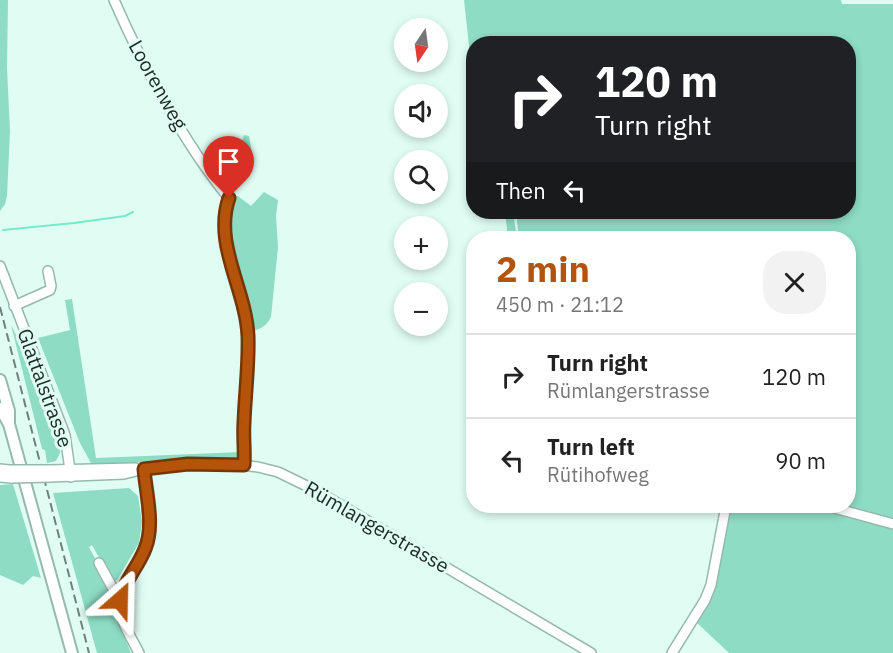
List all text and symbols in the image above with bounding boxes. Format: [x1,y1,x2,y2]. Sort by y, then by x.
north arrow [394,18,448,72]
map controls [394,18,448,336]
street label: Loorenweg [123,35,194,135]
text: 120 m [595,54,718,109]
icon: right [496,60,574,138]
button: sound [394,84,448,138]
text: Turn right [595,107,712,142]
pin [203,136,254,198]
icon: arrive [212,145,245,178]
button: search [394,150,448,204]
icon: left [558,174,591,207]
text: Then [496,176,546,205]
button: + [394,216,448,270]
text: 2 min [496,245,590,292]
button: close [763,251,826,314]
button: − [394,282,448,336]
text: 450 m · 21:12 [496,291,624,318]
street label: Glattalstrasse [11,325,80,451]
text: Turn right [547,348,648,377]
icon: right [496,360,529,393]
text: 120 m [762,362,826,391]
text: Rümlangerstrasse [547,377,710,404]
text: Turn left [547,432,635,461]
icon: left [496,444,529,477]
text: 90 m [775,446,826,475]
text: Rütihofweg [547,461,649,488]
street label: Rümlangerstrasse [300,474,454,579]
position arrow [88,568,152,632]

